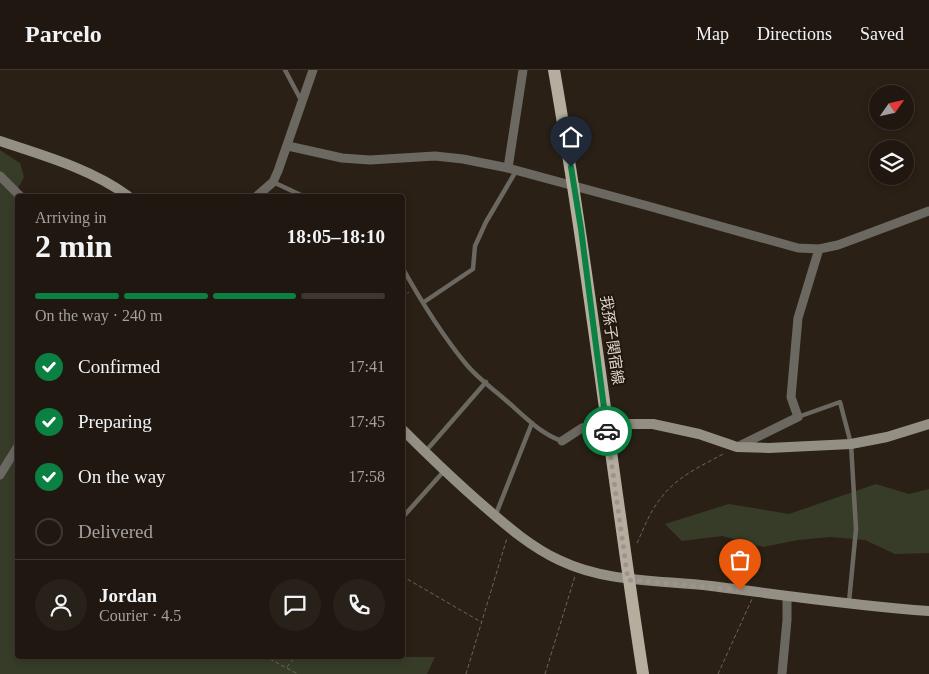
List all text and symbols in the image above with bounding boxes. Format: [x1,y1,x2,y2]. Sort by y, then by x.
text: Parcelo [25,21,102,47]
text: Map [696,24,729,44]
text: Directions [757,24,832,44]
text: Saved [860,24,904,44]
north arrow [869,85,914,130]
map controls [869,85,914,185]
pin [550,116,592,167]
icon: home [557,123,585,151]
button: layers [869,140,914,185]
text: Arriving in [35,209,107,226]
text: 18:05–18:10 [287,226,385,247]
text: 2 min [35,228,112,264]
street label: 我孫子関宿線 [598,294,626,386]
text: On the way · 240 m [35,307,163,324]
icon: check [35,353,63,381]
text: Confirmed [78,356,160,377]
text: 17:41 [349,358,385,375]
courier [582,406,632,456]
icon: check [35,408,63,436]
text: Preparing [78,411,152,432]
text: 17:45 [349,413,385,430]
icon: car [593,417,621,445]
icon: check [35,463,63,491]
text: On the way [78,466,166,487]
text: 17:58 [349,468,385,485]
text: Delivered [78,521,153,542]
pin [719,539,761,590]
icon: bag [726,546,754,574]
button: person [35,579,87,631]
button: chat [269,579,321,631]
button: phone [333,579,385,631]
text: Jordan [99,585,157,606]
text: Courier · 4.5 [99,607,181,624]

